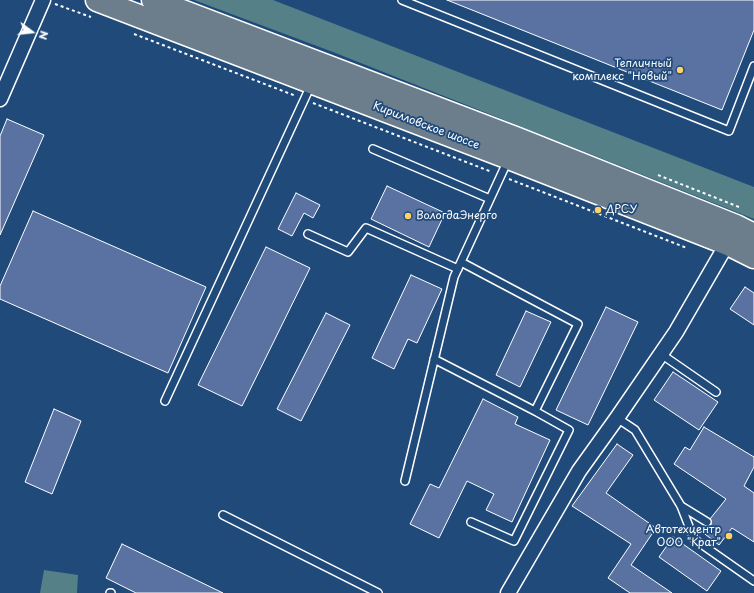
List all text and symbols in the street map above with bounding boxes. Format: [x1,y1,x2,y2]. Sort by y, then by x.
north arrow [12,12,52,52]
text: N [35,29,53,42]
place label: Тепличный комплекс "Новый" [572,57,672,83]
marker: Тепличный комплекс "Новый" [675,65,685,75]
street label: Кирилловское шоссе [371,100,481,152]
place label: ДРСУ [606,203,637,217]
marker: ДРСУ [593,205,603,215]
place label: ВологдаЭнерго [416,209,497,223]
marker: ВологдаЭнерго [403,211,413,221]
place label: Автотехцентр ООО "Крат" [646,523,721,549]
marker: Автотехцентр ООО "Крат" [724,531,734,541]

